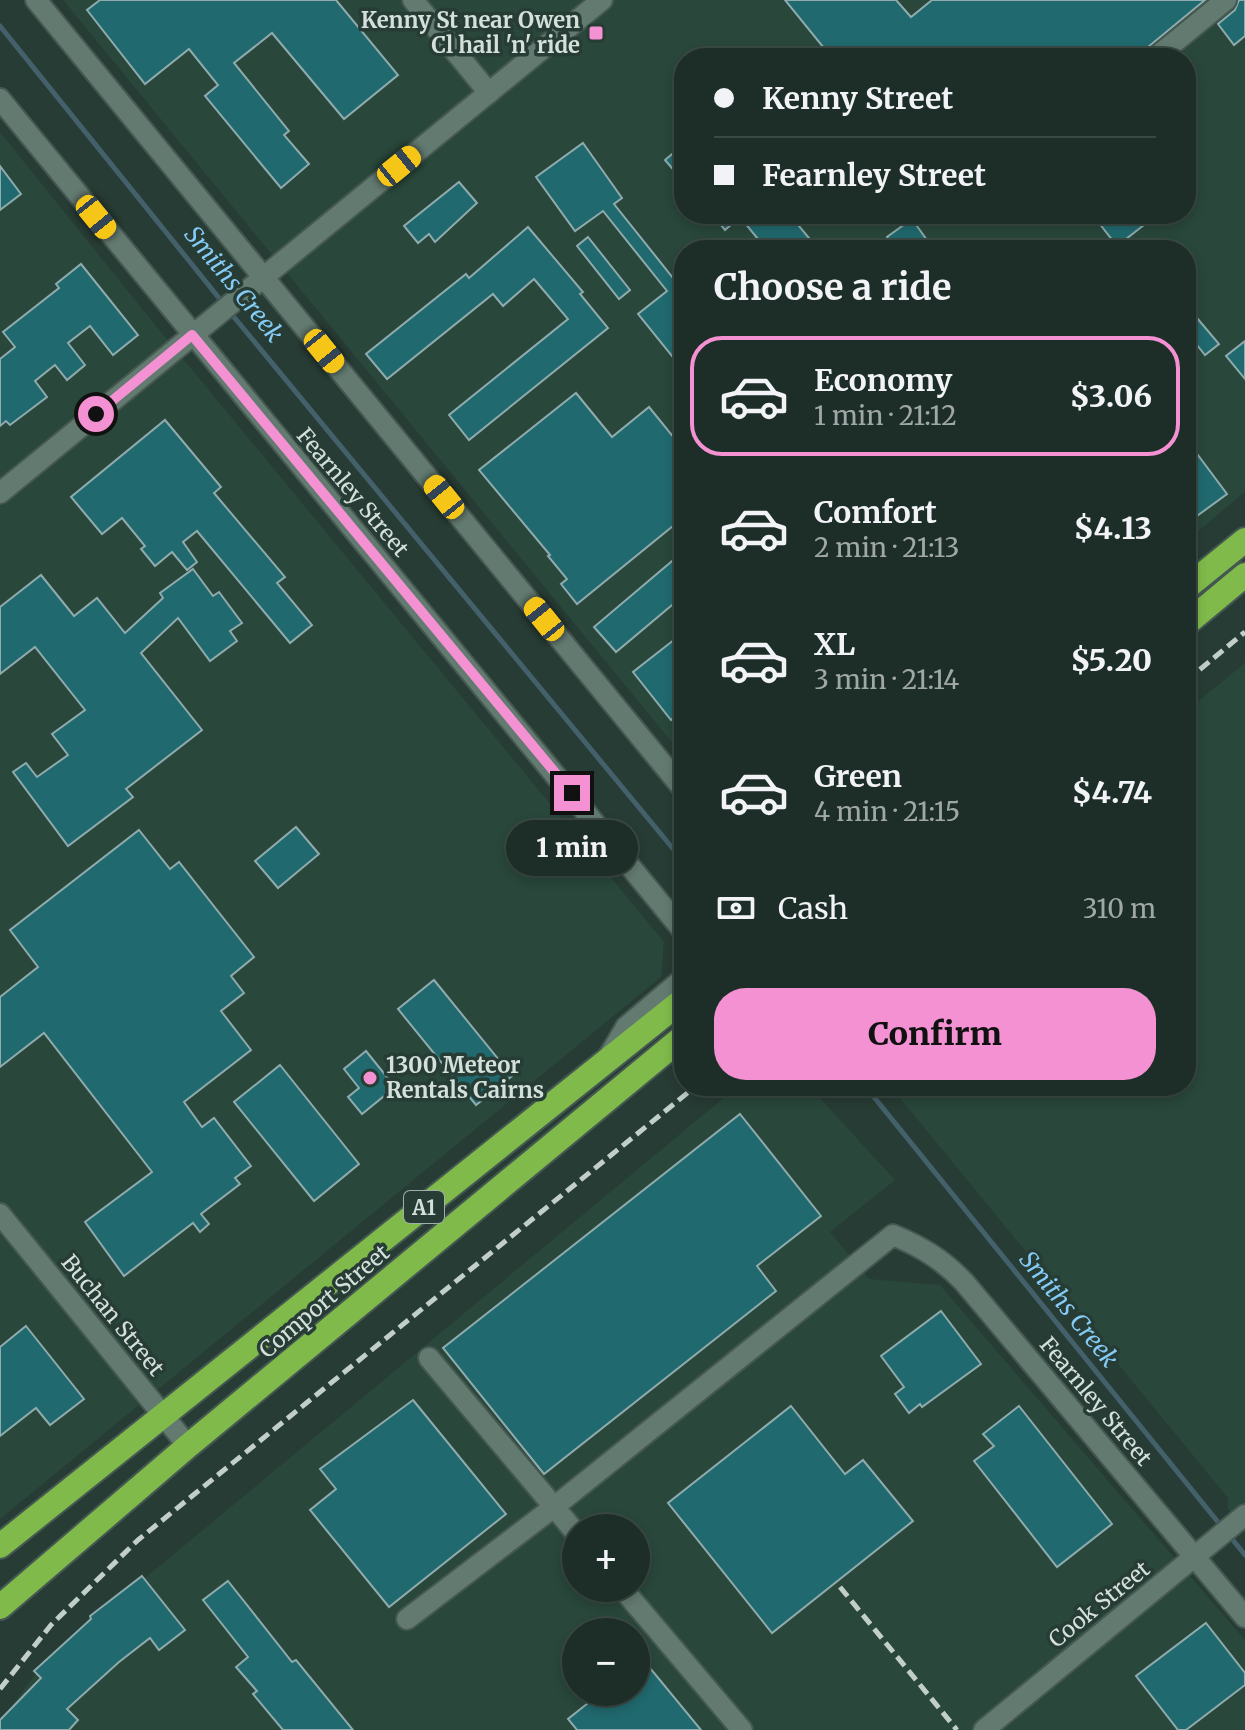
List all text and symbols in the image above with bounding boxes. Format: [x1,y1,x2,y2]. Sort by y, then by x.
place label: Kenny St near Owen Cl hail 'n' ride [361,6,580,59]
marker: Kenny St near Owen Cl hail 'n' ride [587,24,605,42]
text: Kenny Street [762,79,953,117]
car [373,142,425,190]
text: Fearnley Street [762,156,986,194]
car [72,191,120,243]
water label: Smiths Creek [178,220,290,348]
text: Choose a ride [714,265,951,310]
car [300,325,348,377]
icon: car [718,360,790,432]
text: Economy [814,361,952,399]
text: $3.06 [1070,377,1152,415]
route start [78,396,114,432]
text: 1 min · 21:12 [814,399,957,432]
street label: Fearnley Street [291,422,415,562]
car [420,471,468,523]
icon: car [718,492,790,564]
text: Comfort [814,493,937,531]
text: $4.13 [1074,509,1152,547]
text: 2 min · 21:13 [814,531,959,564]
car [520,593,568,645]
icon: car [718,624,790,696]
text: XL [814,625,855,663]
text: $5.20 [1070,641,1152,679]
text: 3 min · 21:14 [814,663,959,696]
icon: car [718,756,790,828]
text: Green [814,757,902,795]
text: $4.74 [1072,773,1152,811]
route end [554,775,590,811]
text: 4 min · 21:15 [814,795,960,828]
callout: 1 min [506,821,638,877]
text: 1 min [536,831,608,864]
icon: cash [714,886,758,930]
text: Cash [778,889,848,927]
text: 310 m [1083,892,1156,925]
button: Confirm [714,988,1156,1080]
place label: 1300 Meteor Rentals Cairns [386,1051,544,1104]
marker: 1300 Meteor Rentals Cairns [361,1069,379,1087]
road number: A1 [404,1191,444,1223]
street label: Comport Street [253,1238,395,1364]
water label: Smiths Creek [1013,1245,1125,1373]
street label: Buchan Street [55,1249,171,1382]
street label: Fearnley Street [1034,1331,1158,1471]
map controls [562,1514,650,1706]
button: + [562,1514,650,1602]
street label: Cook Street [1043,1554,1156,1653]
button: − [562,1618,650,1706]

